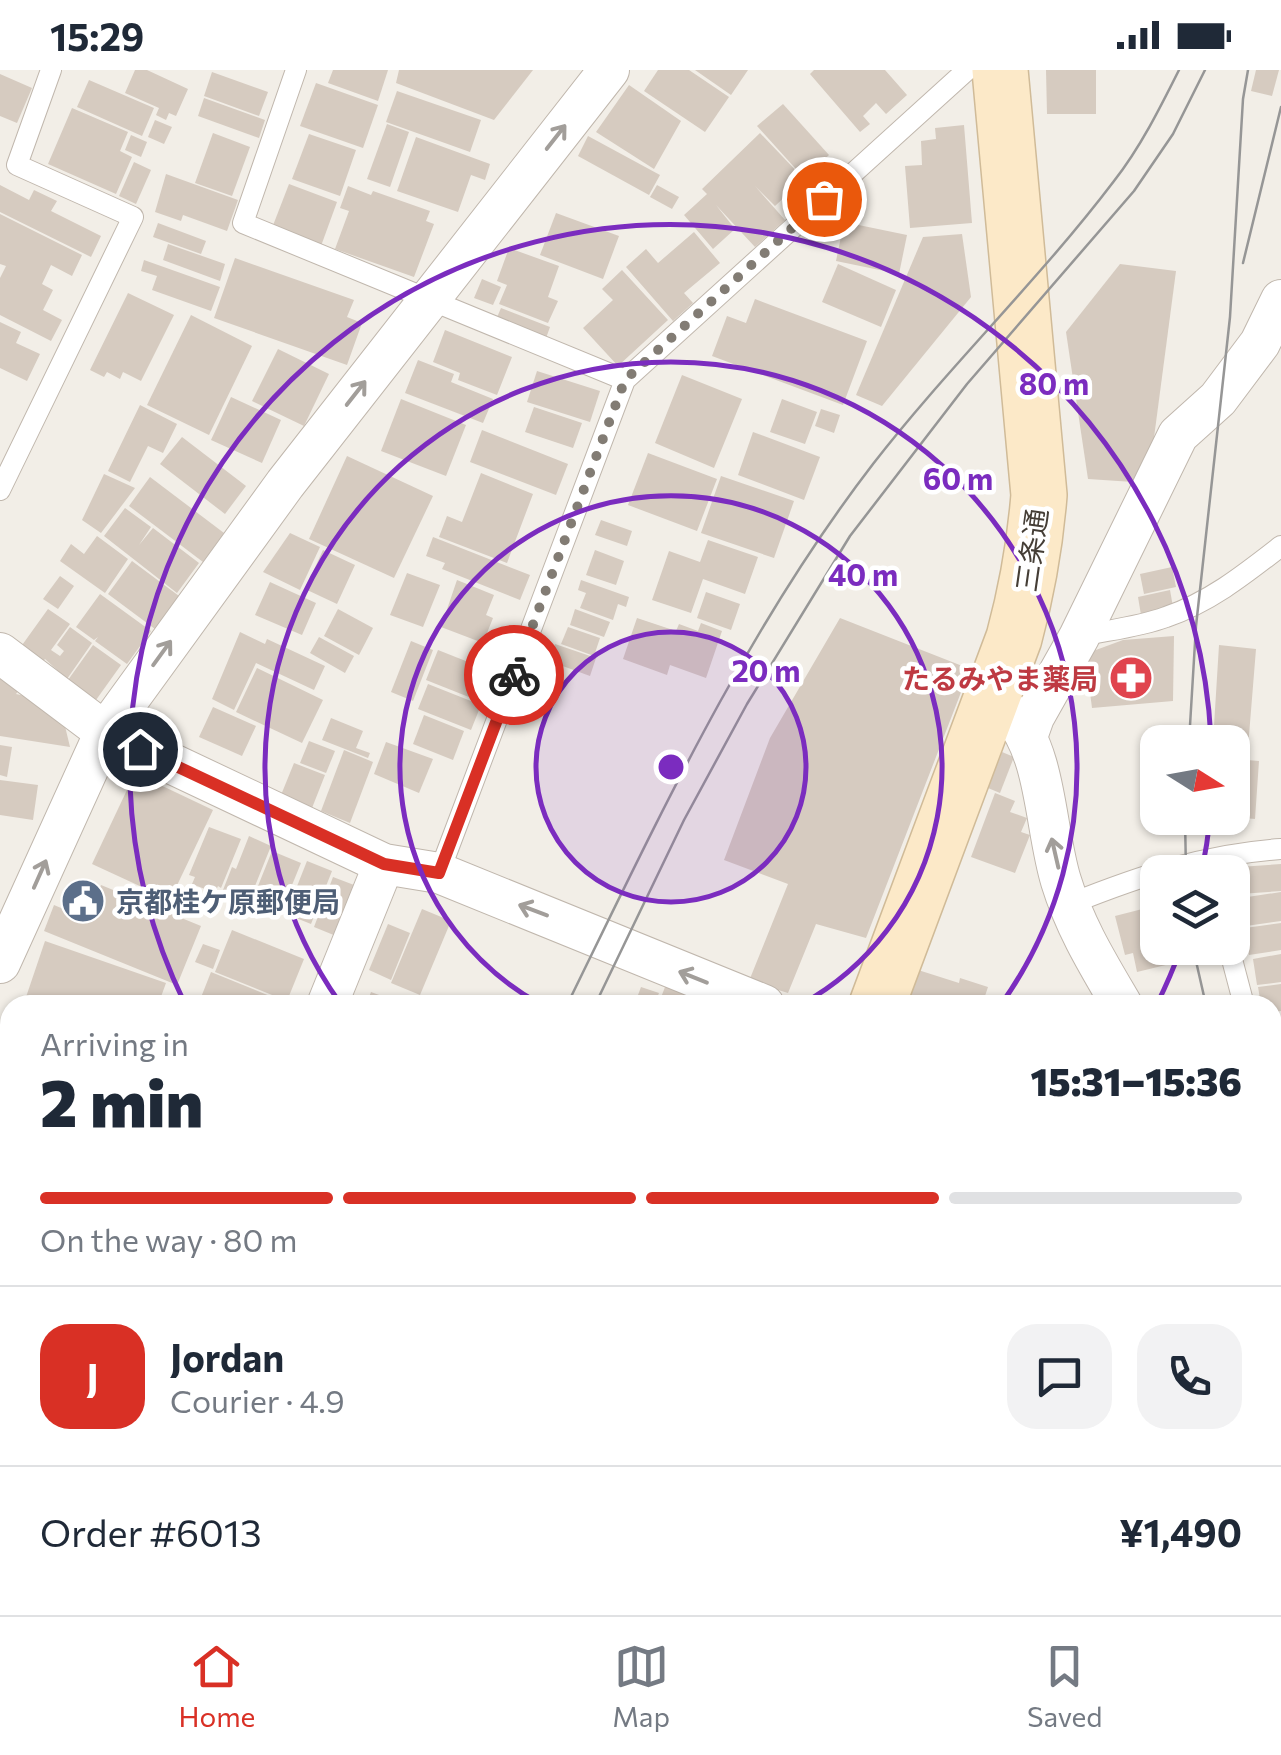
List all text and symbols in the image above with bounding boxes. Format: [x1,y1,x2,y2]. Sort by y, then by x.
text: 15:29 [50,12,144,59]
one-way arrow [546,124,567,151]
pin [782,157,867,242]
icon: bag [797,172,852,227]
text: 80 m [1019,364,1089,401]
one-way arrow [345,380,366,407]
text: 60 m [923,459,993,496]
street label: 三条通 [1008,506,1054,594]
text: 40 m [828,555,898,592]
courier [464,625,564,725]
one-way arrow [151,640,172,667]
icon: bike [487,648,542,703]
text: 20 m [732,651,800,688]
pharmacy icon: たるみやま薬局 [1108,655,1154,701]
place label: たるみやま薬局 [902,661,1098,695]
pin [98,707,183,792]
icon: home [113,722,168,777]
north arrow [1140,725,1250,835]
map controls [1140,725,1250,965]
centre of rings [653,749,689,785]
one-way arrow [1045,838,1063,870]
button: layers [1140,855,1250,965]
one-way arrow [32,859,50,890]
public building icon: 京都桂ケ原郵便局 [60,878,106,924]
place label: 京都桂ケ原郵便局 [116,884,340,918]
one-way arrow [518,900,549,918]
one-way arrow [679,966,709,984]
text: Arriving in [40,1023,189,1063]
text: 15:31–15:36 [1031,1057,1242,1104]
text: 2 min [40,1061,203,1140]
text: On the way · 80 m [40,1219,297,1259]
button: chat [1007,1324,1112,1429]
button: phone [1137,1324,1242,1429]
text: Jordan [170,1333,284,1380]
text: J [86,1353,99,1400]
text: Courier · 4.9 [170,1380,345,1420]
text: Order #6013 [40,1508,262,1555]
text: ¥1,490 [1119,1508,1242,1555]
tab: Home [178,1639,255,1733]
tab: Map [612,1639,670,1733]
tab: Saved [1027,1639,1103,1733]

